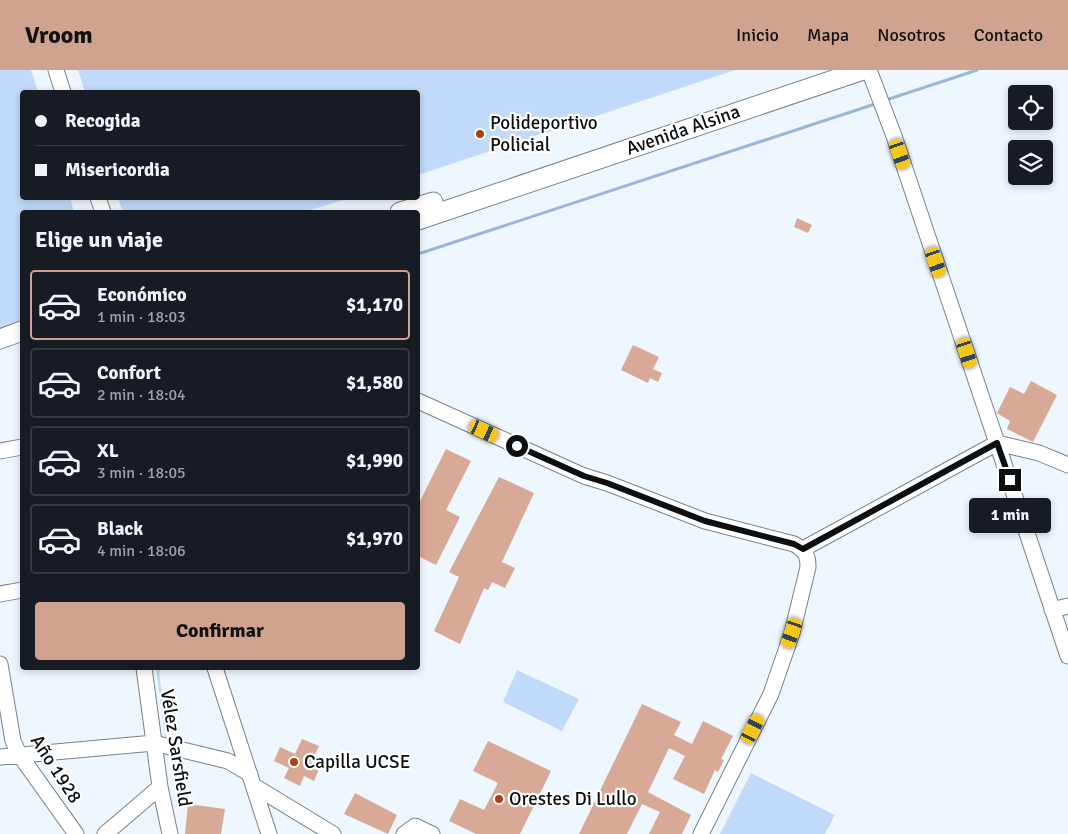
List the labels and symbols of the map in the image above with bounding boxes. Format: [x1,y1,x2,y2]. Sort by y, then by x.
street label: Avenida Alsina [623,99,743,161]
place label: Polideportivo Policial [490,111,598,157]
marker: Polideportivo Policial [474,128,486,140]
car [888,137,911,171]
car [924,245,947,279]
car [955,336,978,370]
car [467,418,500,444]
route start [506,435,528,457]
route end [999,469,1021,491]
callout: 1 min [969,498,1051,532]
car [780,616,803,650]
street label: Vélez Sarsfield [155,688,197,808]
car [739,712,766,746]
street label: Año 1928 [25,730,87,808]
place label: Capilla UCSE [304,750,410,774]
marker: Capilla UCSE [288,756,300,768]
place label: Orestes Di Lullo [509,787,637,811]
marker: Orestes Di Lullo [493,793,505,805]

